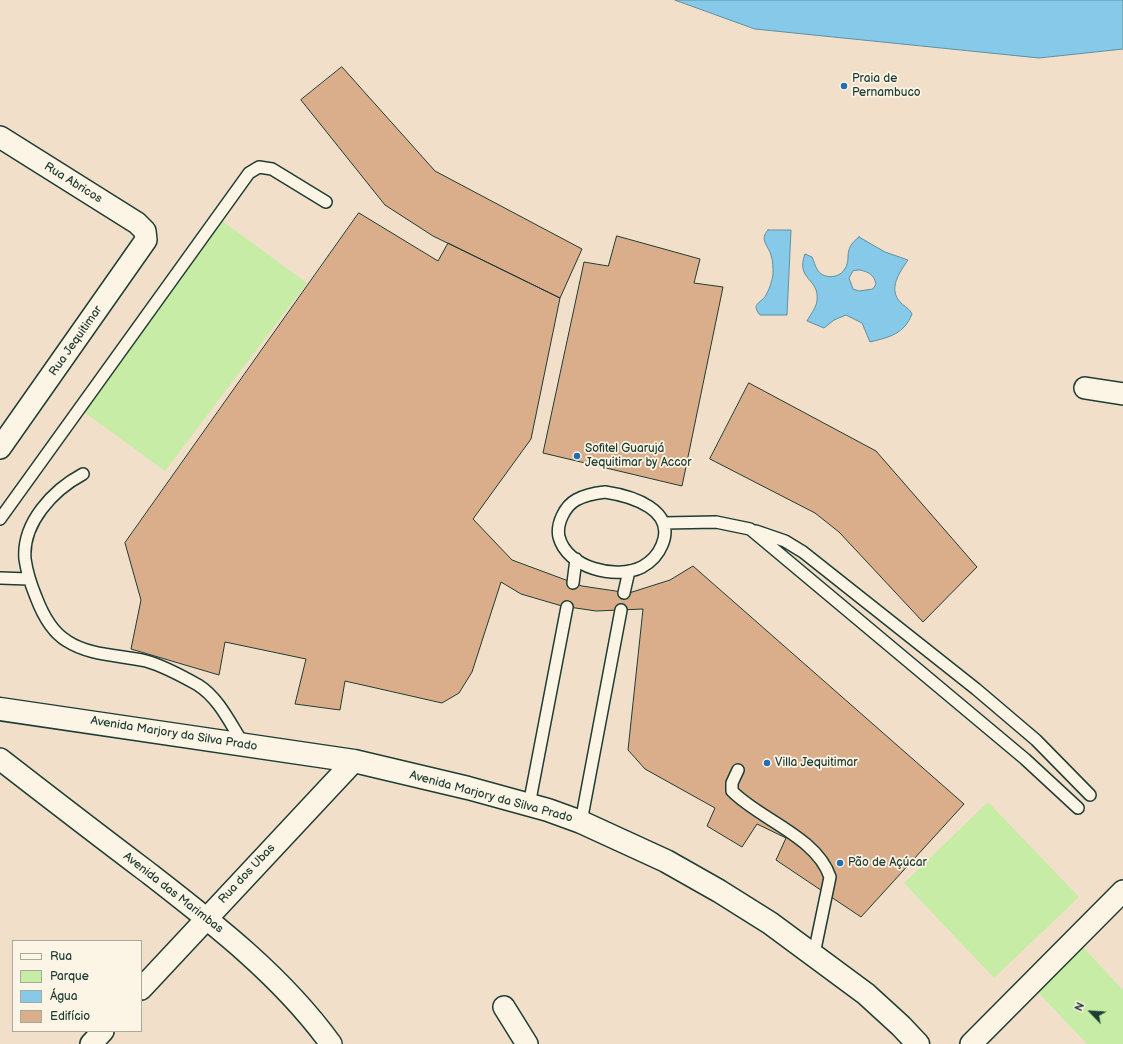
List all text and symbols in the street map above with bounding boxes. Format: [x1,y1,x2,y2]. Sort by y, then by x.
place label: Praia de Pernambuco [852,72,921,100]
marker: Praia de Pernambuco [839,81,849,91]
street label: Rua Abricos [41,160,105,206]
street label: Rua Jequitimar [46,303,106,379]
place label: Sofitel Guarujá Jequitimar by Accor [585,442,692,470]
marker: Sofitel Guarujá Jequitimar by Accor [572,451,582,461]
street label: Avenida Marjory da Silva Prado [90,714,258,754]
place label: Villa Jequitimar [775,756,858,770]
marker: Villa Jequitimar [762,758,772,768]
street label: Avenida Marjory da Silva Prado [408,768,574,826]
street label: Rua dos Ubas [216,841,278,907]
street label: Avenida das Marimbas [120,849,226,937]
place label: Pão de Açúcar [848,856,927,870]
marker: Pão de Açúcar [835,858,845,868]
legend [12,940,142,1032]
text: Rua [50,949,72,964]
text: Parque [50,969,89,984]
text: Água [50,989,78,1004]
north arrow [1071,992,1111,1032]
text: N [1072,1000,1087,1013]
text: Edifício [50,1009,90,1024]

